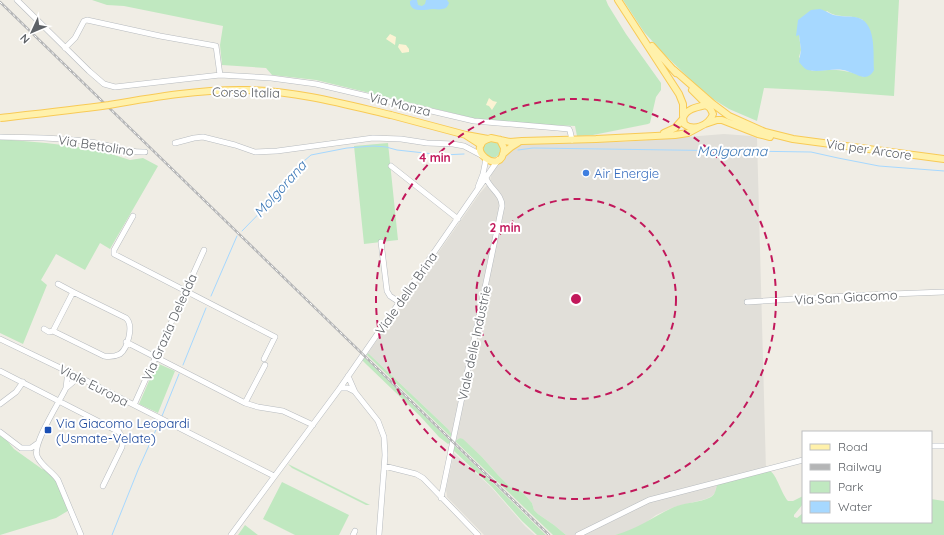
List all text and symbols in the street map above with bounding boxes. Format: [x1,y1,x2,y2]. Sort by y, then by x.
north arrow [12,12,52,52]
text: N [17,31,33,47]
street label: Corso Italia [212,83,280,101]
street label: Via Monza [367,89,433,119]
street label: Via Bettolino [57,131,135,159]
street label: Via per Arcore [825,135,913,163]
water label: Molgorana [697,142,769,160]
text: 4 min [419,150,451,165]
water label: Molgorana [250,156,311,221]
place label: Air Energie [594,165,659,181]
marker: Air Energie [581,168,591,178]
text: 2 min [489,220,521,235]
street label: Viale della Brina [372,249,440,337]
street label: Via Grazia Deledda [138,271,200,383]
street label: Viale delle Industrie [454,284,494,402]
street label: Via San Giacomo [794,286,898,308]
centre of rings [569,292,583,306]
street label: Viale Europa [56,361,132,409]
place label: Via Giacomo Leopardi (Usmate-Velate) [56,415,190,446]
marker: Via Giacomo Leopardi (Usmate-Velate) [43,425,53,435]
legend [802,431,932,523]
text: Road [838,439,868,454]
text: Railway [838,459,882,474]
text: Park [838,479,863,494]
text: Water [838,499,873,514]

